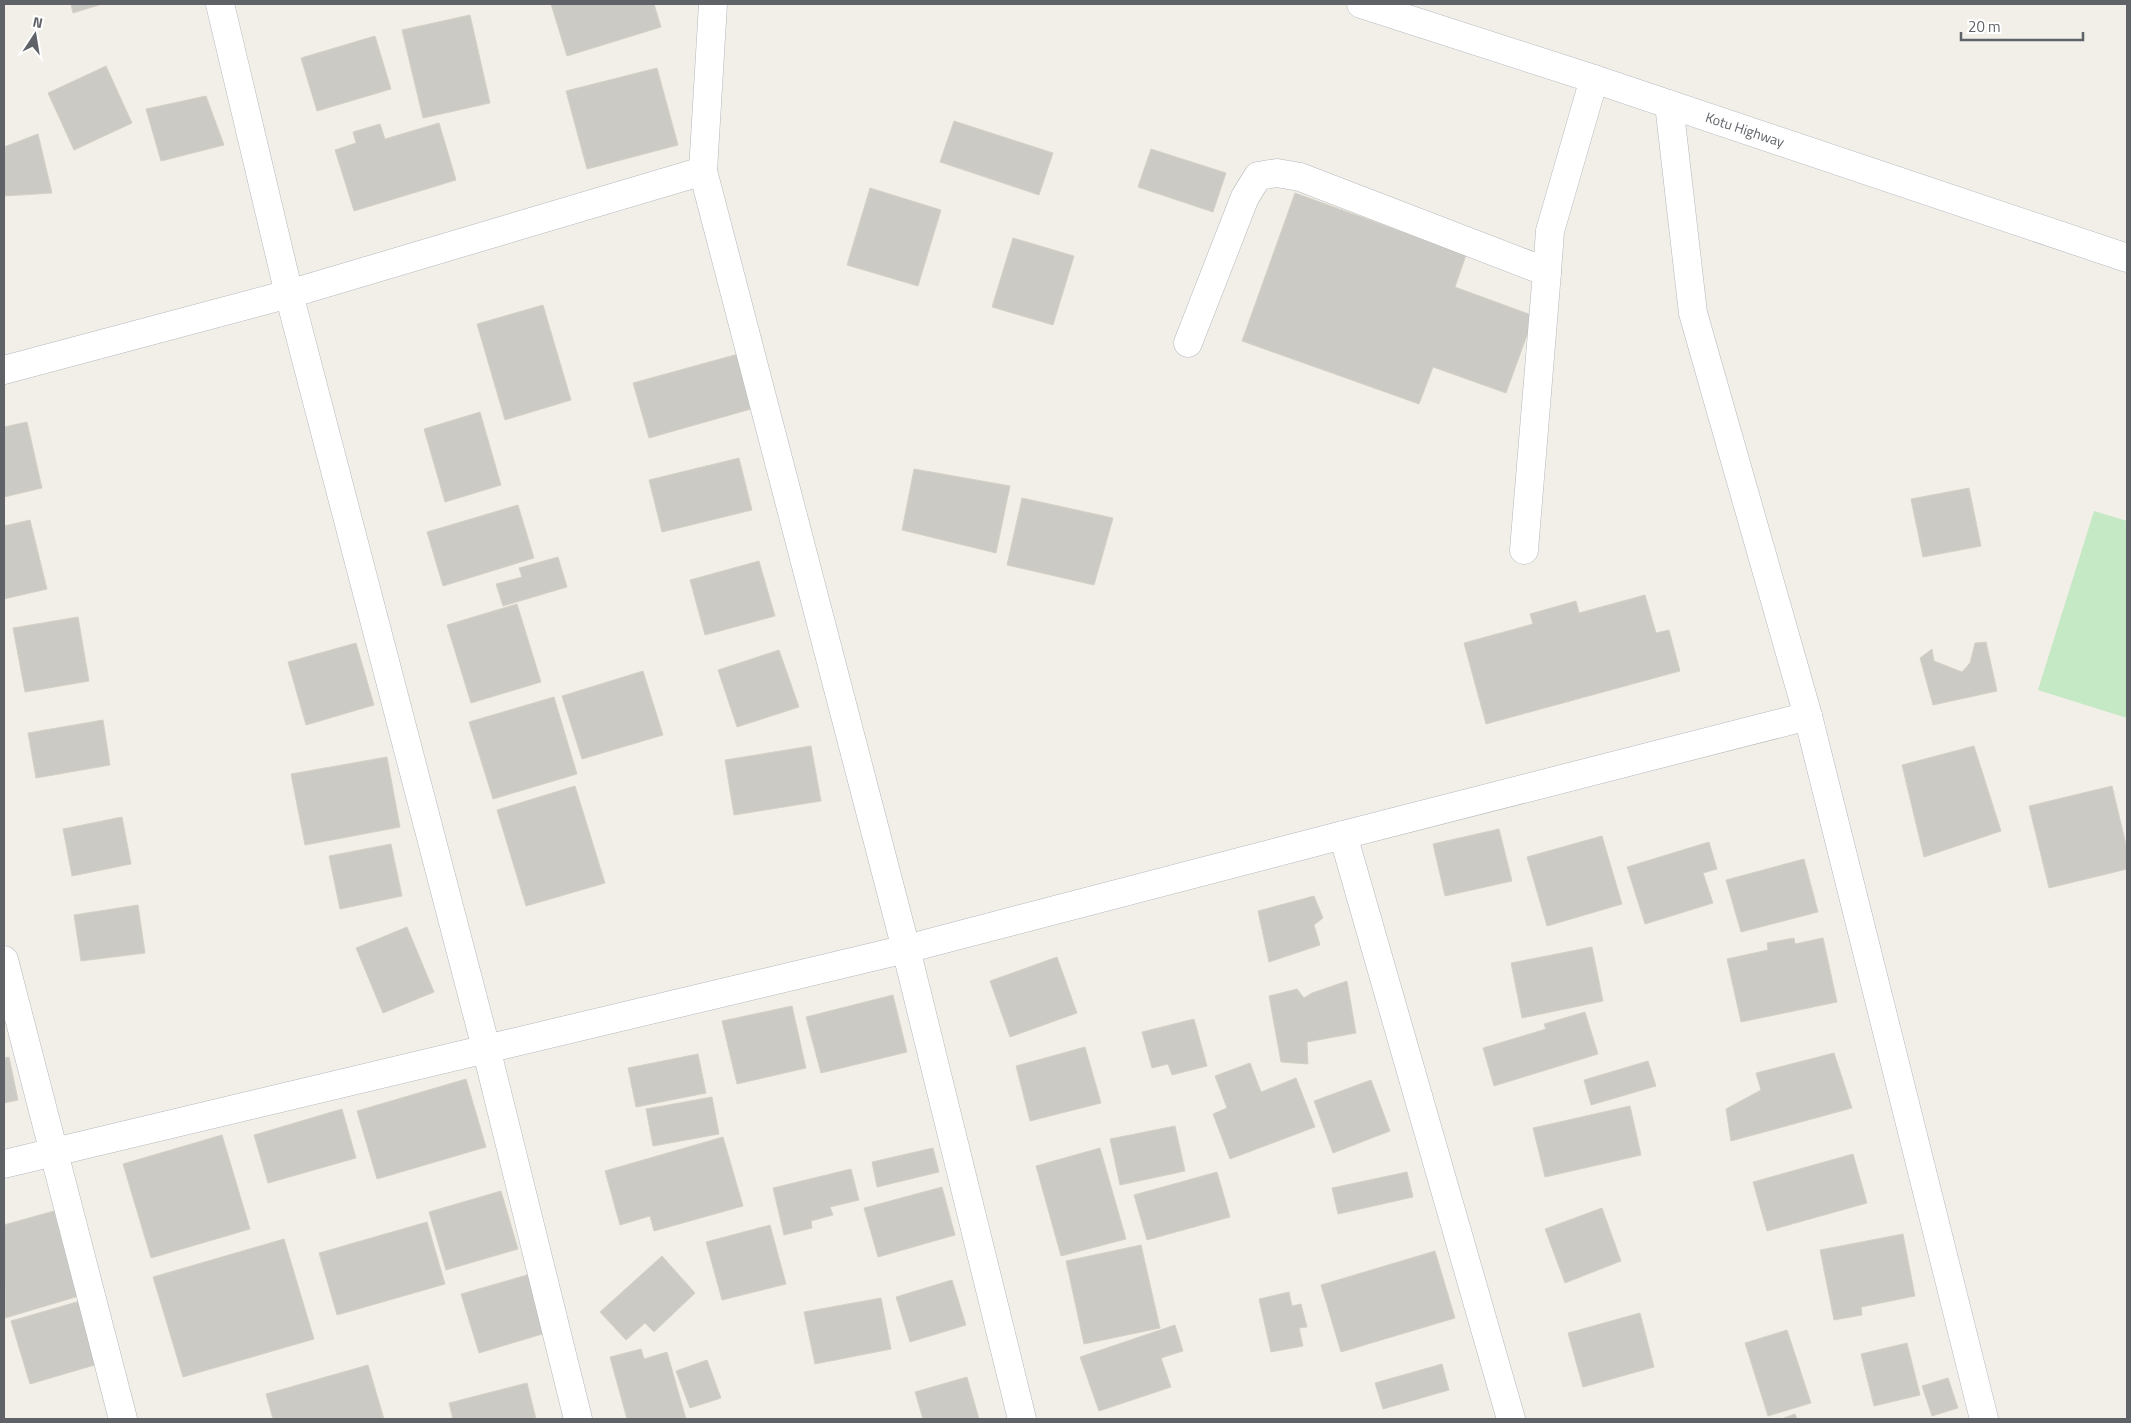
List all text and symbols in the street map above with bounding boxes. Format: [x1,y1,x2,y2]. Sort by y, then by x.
north arrow [10,10,60,60]
scale bar [1961,10,2084,42]
text: N [31,11,45,33]
text: 20 m [1968,15,2001,38]
street label: Kotu Highway [1703,106,1788,152]

